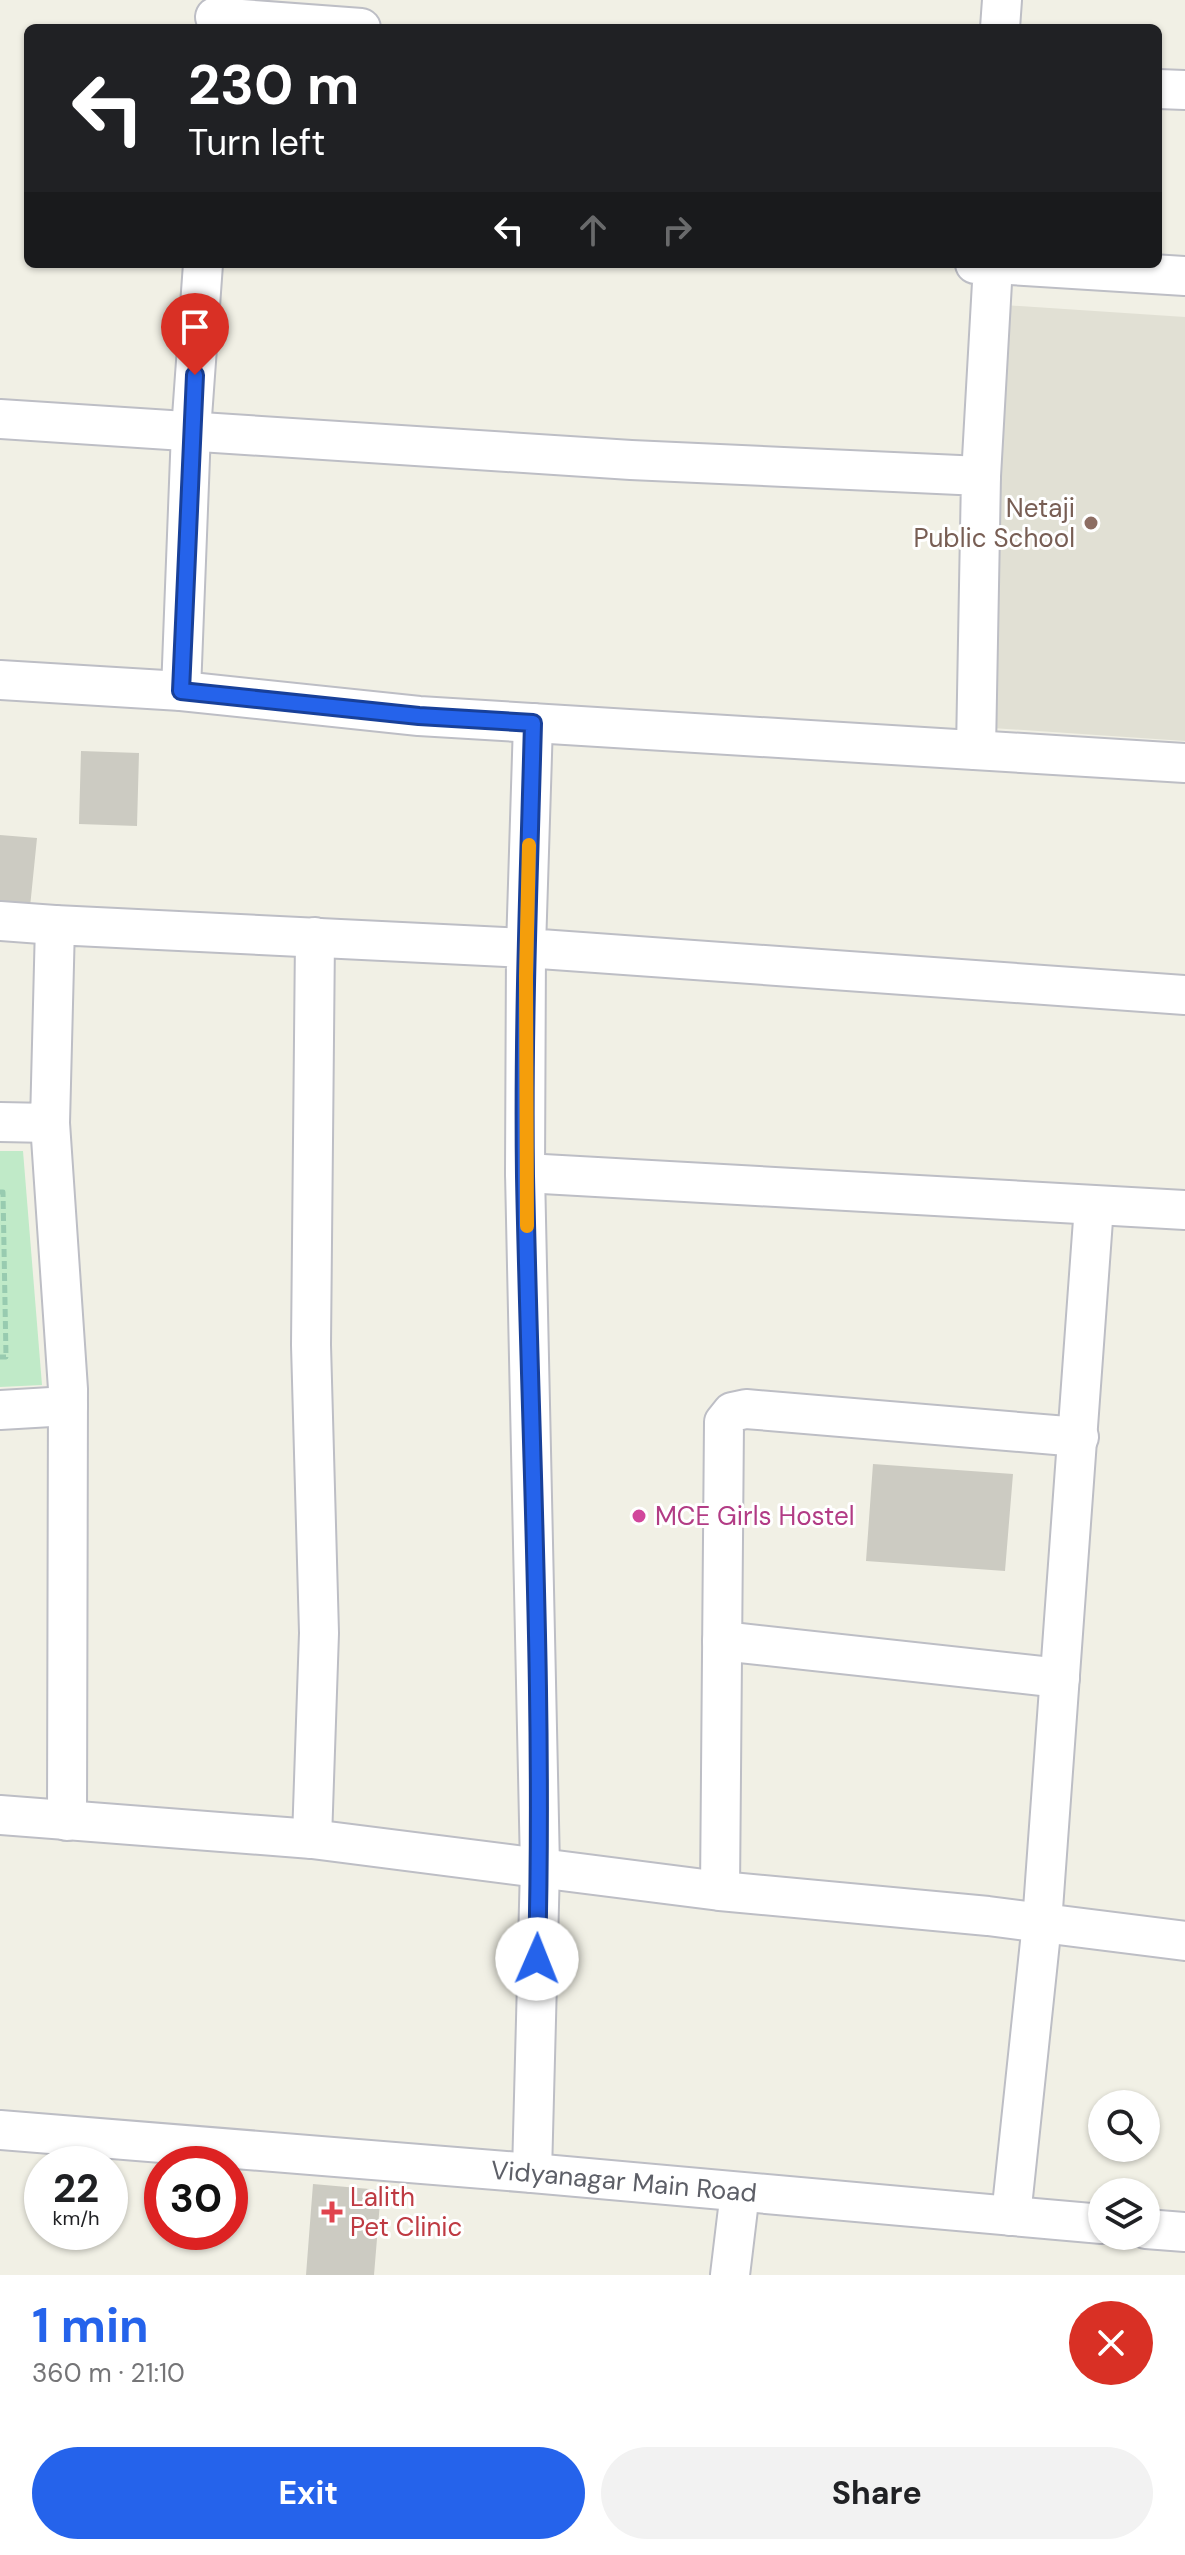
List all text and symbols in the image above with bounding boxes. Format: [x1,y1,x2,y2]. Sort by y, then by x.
text: 230 m [188,48,359,121]
icon: left [56,56,160,160]
text: Turn left [188,119,325,166]
icon: left [487,208,531,252]
icon: ahead [571,208,615,252]
icon: right [655,208,699,252]
pin [161,293,229,375]
icon: arrive [173,305,217,349]
place label: Netaji Public School [913,491,1075,555]
marker: Netaji Public School [1082,514,1100,532]
place label: MCE Girls Hostel [655,1499,854,1533]
marker: MCE Girls Hostel [630,1507,648,1525]
position arrow [495,1917,579,2001]
map controls [1088,2090,1160,2250]
button: search [1088,2090,1160,2162]
speed limit sign: 30 [144,2146,248,2250]
street label: Vidyanagar Main Road [490,2153,758,2210]
text: 22 [53,2162,99,2214]
button: layers [1088,2178,1160,2250]
place label: Lalith Pet Clinic [350,2180,462,2244]
marker: Lalith Pet Clinic [321,2201,343,2223]
text: km/h [52,2205,100,2231]
text: 1 min [32,2294,149,2357]
button: close [1069,2301,1153,2385]
text: 360 m · 21:10 [32,2356,185,2390]
button: Exit [32,2447,585,2539]
button: Share [601,2447,1153,2539]

